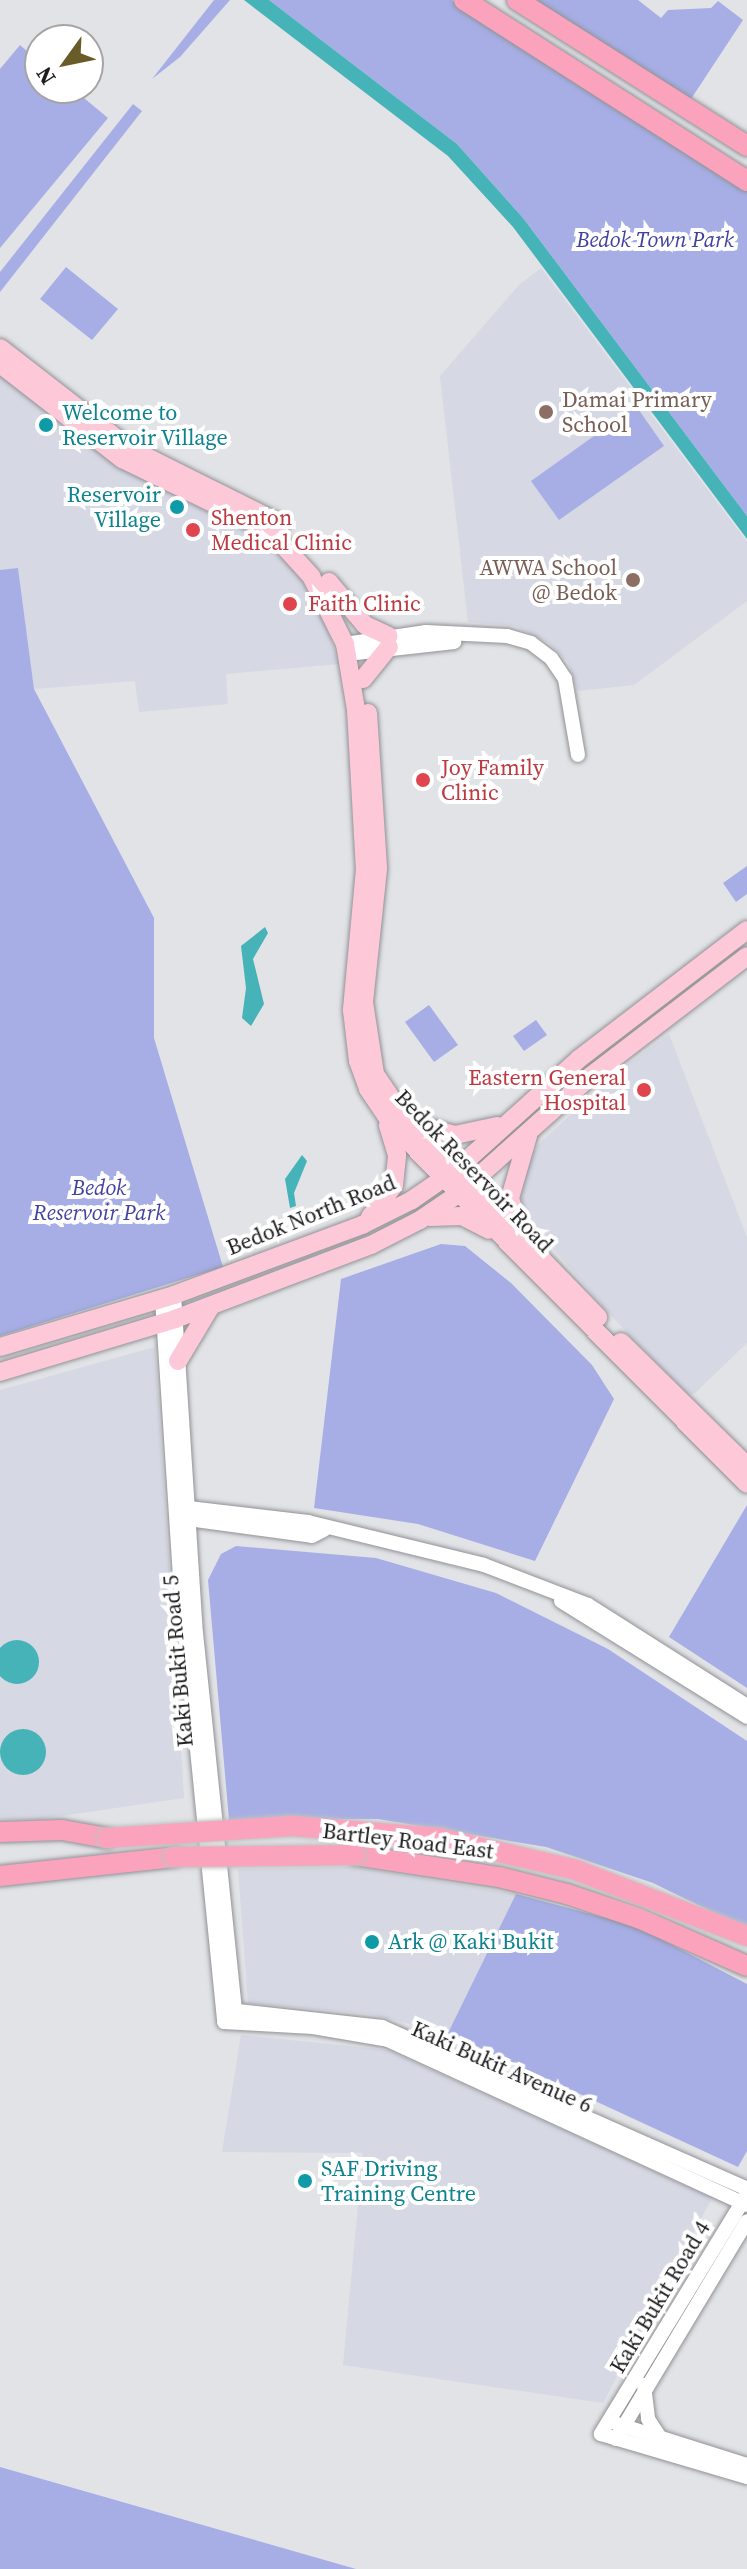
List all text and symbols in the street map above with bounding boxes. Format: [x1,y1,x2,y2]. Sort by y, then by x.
north arrow [24,24,104,104]
text: N [29,61,62,91]
park label: Bedok Town Park [576,227,734,253]
place label: Damai Primary School [562,386,712,438]
place label: Welcome to Reservoir Village [62,399,228,450]
marker: Damai Primary School [537,403,555,421]
marker: Welcome to Reservoir Village [37,416,55,434]
place label: Reservoir Village [67,481,161,532]
marker: Reservoir Village [168,498,186,516]
place label: Shenton Medical Clinic [211,504,352,556]
marker: Shenton Medical Clinic [182,519,204,541]
place label: AWWA School @ Bedok [479,554,617,606]
marker: AWWA School @ Bedok [624,571,642,589]
place label: Faith Clinic [308,591,421,617]
marker: Faith Clinic [279,593,301,615]
place label: Joy Family Clinic [441,754,544,806]
marker: Joy Family Clinic [412,769,434,791]
place label: Eastern General Hospital [468,1064,626,1116]
marker: Eastern General Hospital [633,1079,655,1101]
street label: Bedok Reservoir Road [390,1084,558,1258]
street label: Bedok North Road [223,1169,399,1261]
park label: Bedok Reservoir Park [33,1174,165,1226]
street label: Kaki Bukit Road 5 [157,1574,199,1748]
street label: Bartley Road East [321,1817,495,1865]
place label: Ark @ Kaki Bukit [388,1929,554,1955]
marker: Ark @ Kaki Bukit [363,1933,381,1951]
street label: Kaki Bukit Avenue 6 [408,2015,596,2119]
place label: SAF Driving Training Centre [321,2155,476,2206]
marker: SAF Driving Training Centre [296,2172,314,2190]
street label: Kaki Bukit Road 4 [604,2216,716,2378]

